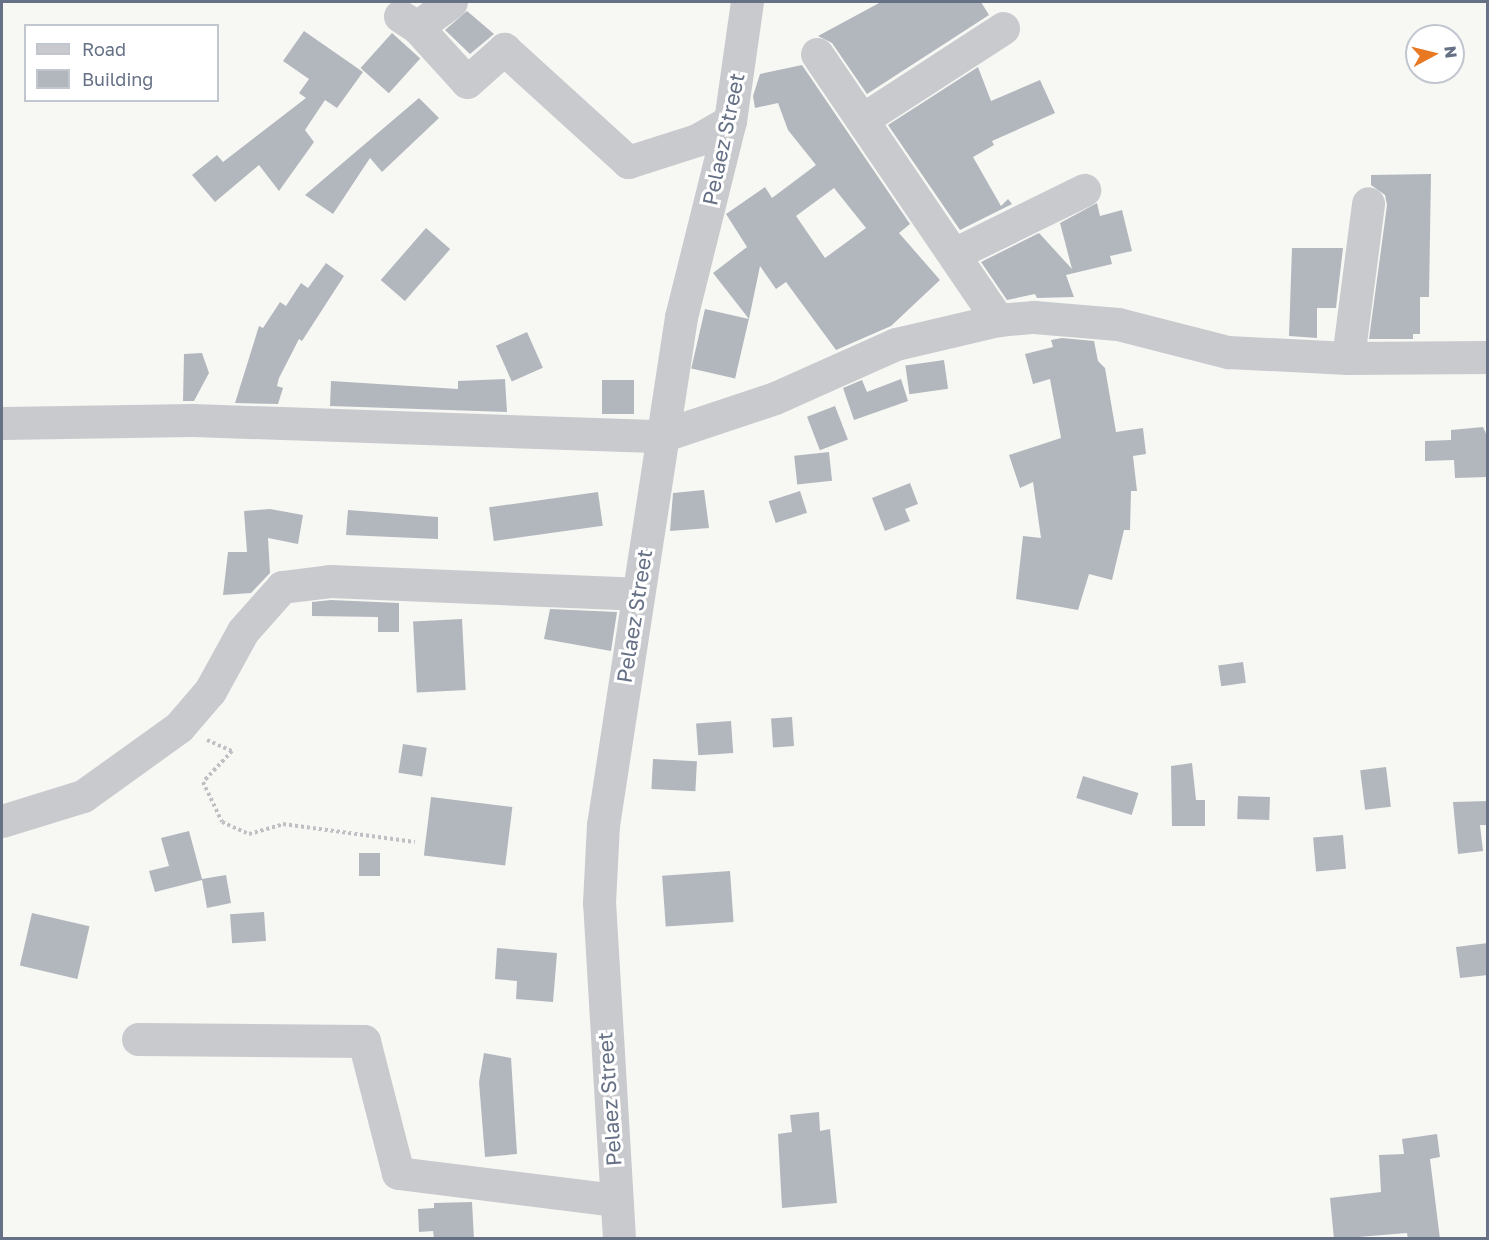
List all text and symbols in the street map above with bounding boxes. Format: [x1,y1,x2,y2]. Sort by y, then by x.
legend [24,24,219,102]
north arrow [1405,24,1465,84]
text: Road [82,38,126,60]
text: N [1440,45,1462,59]
text: Building [82,68,153,90]
street label: Pelaez Street [697,71,749,207]
street label: Pelaez Street [611,548,657,684]
street label: Pelaez Street [592,1031,626,1167]

